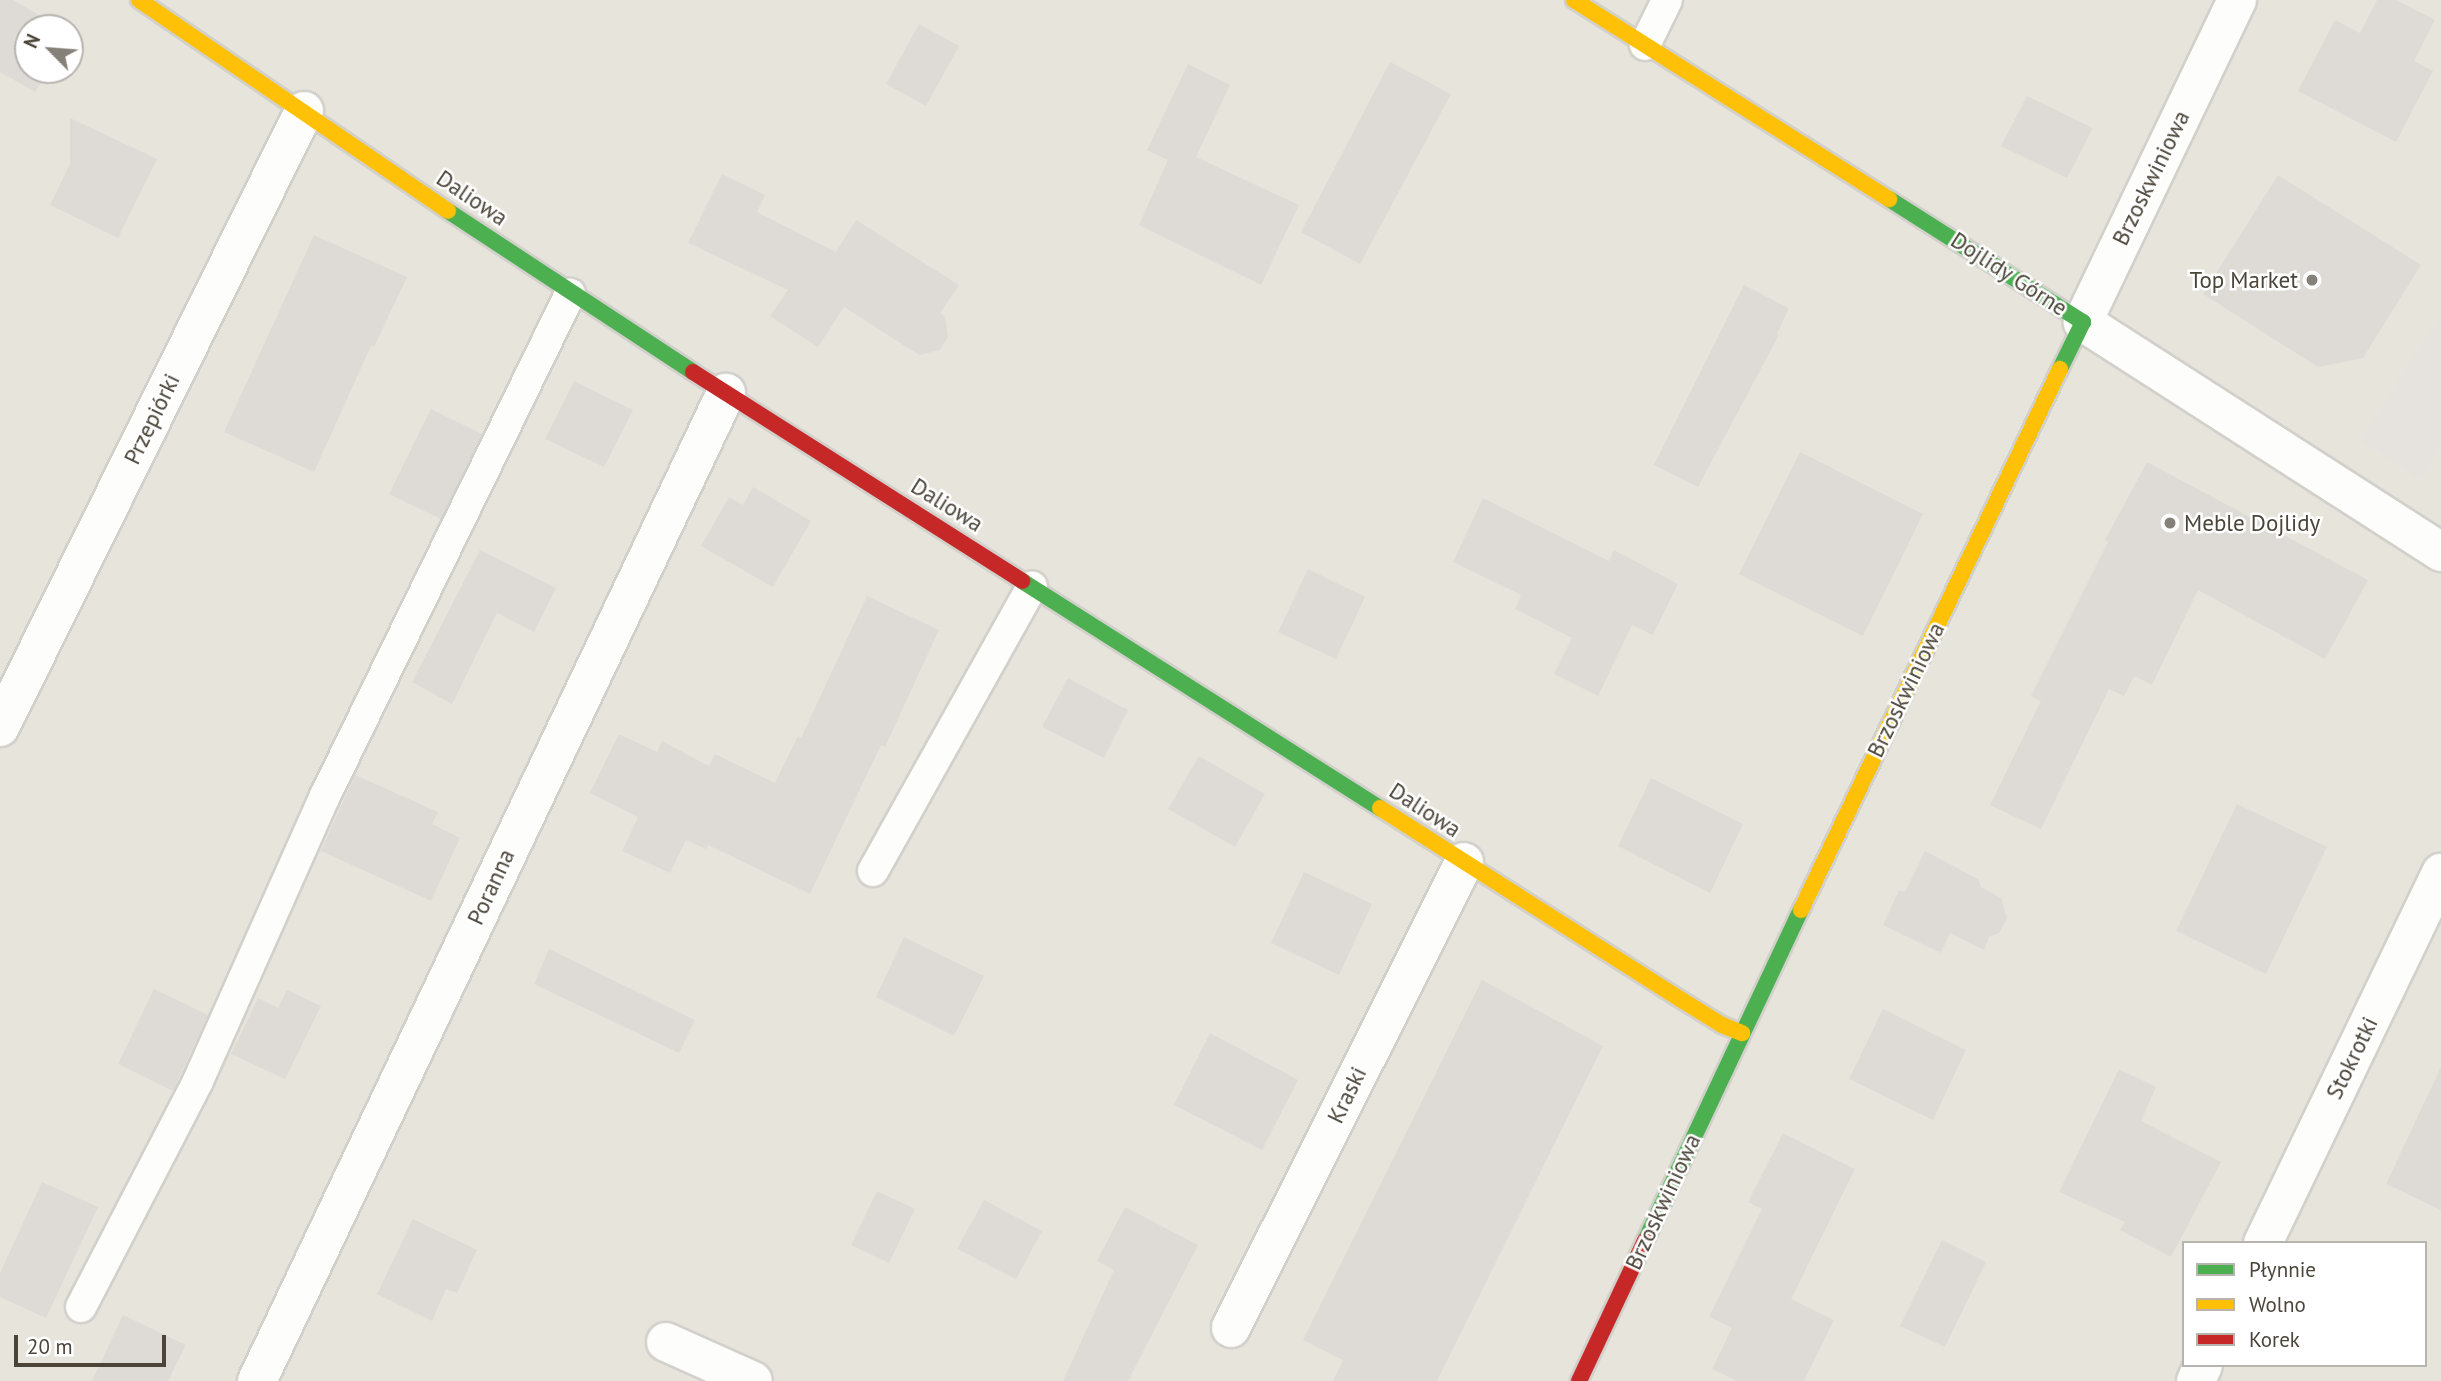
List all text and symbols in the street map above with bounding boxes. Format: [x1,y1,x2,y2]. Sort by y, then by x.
north arrow [14,14,84,84]
text: N [18,30,45,52]
street label: Brzoskwiniowa [2107,106,2195,250]
street label: Daliowa [431,164,513,232]
street label: Dojlidy Górne [1945,226,2073,322]
place label: Top Market [2190,266,2298,294]
marker: Top Market [2304,272,2320,288]
street label: Przepiórki [118,369,186,469]
street label: Daliowa [906,472,988,538]
place label: Meble Dojlidy [2184,509,2320,537]
marker: Meble Dojlidy [2162,515,2178,531]
street label: Brzoskwiniowa [1862,618,1950,762]
street label: Daliowa [1384,777,1466,843]
street label: Poranna [462,845,520,929]
street label: Stokrotki [2320,1012,2384,1104]
street label: Kraski [1322,1062,1372,1128]
street label: Brzoskwiniowa [1620,1130,1706,1274]
legend [2182,1241,2427,1367]
text: Płynnie [2249,1256,2316,1283]
text: Wolno [2249,1291,2306,1318]
scale bar [18,1322,170,1366]
text: Korek [2249,1326,2300,1353]
text: 20 m [27,1333,73,1360]

